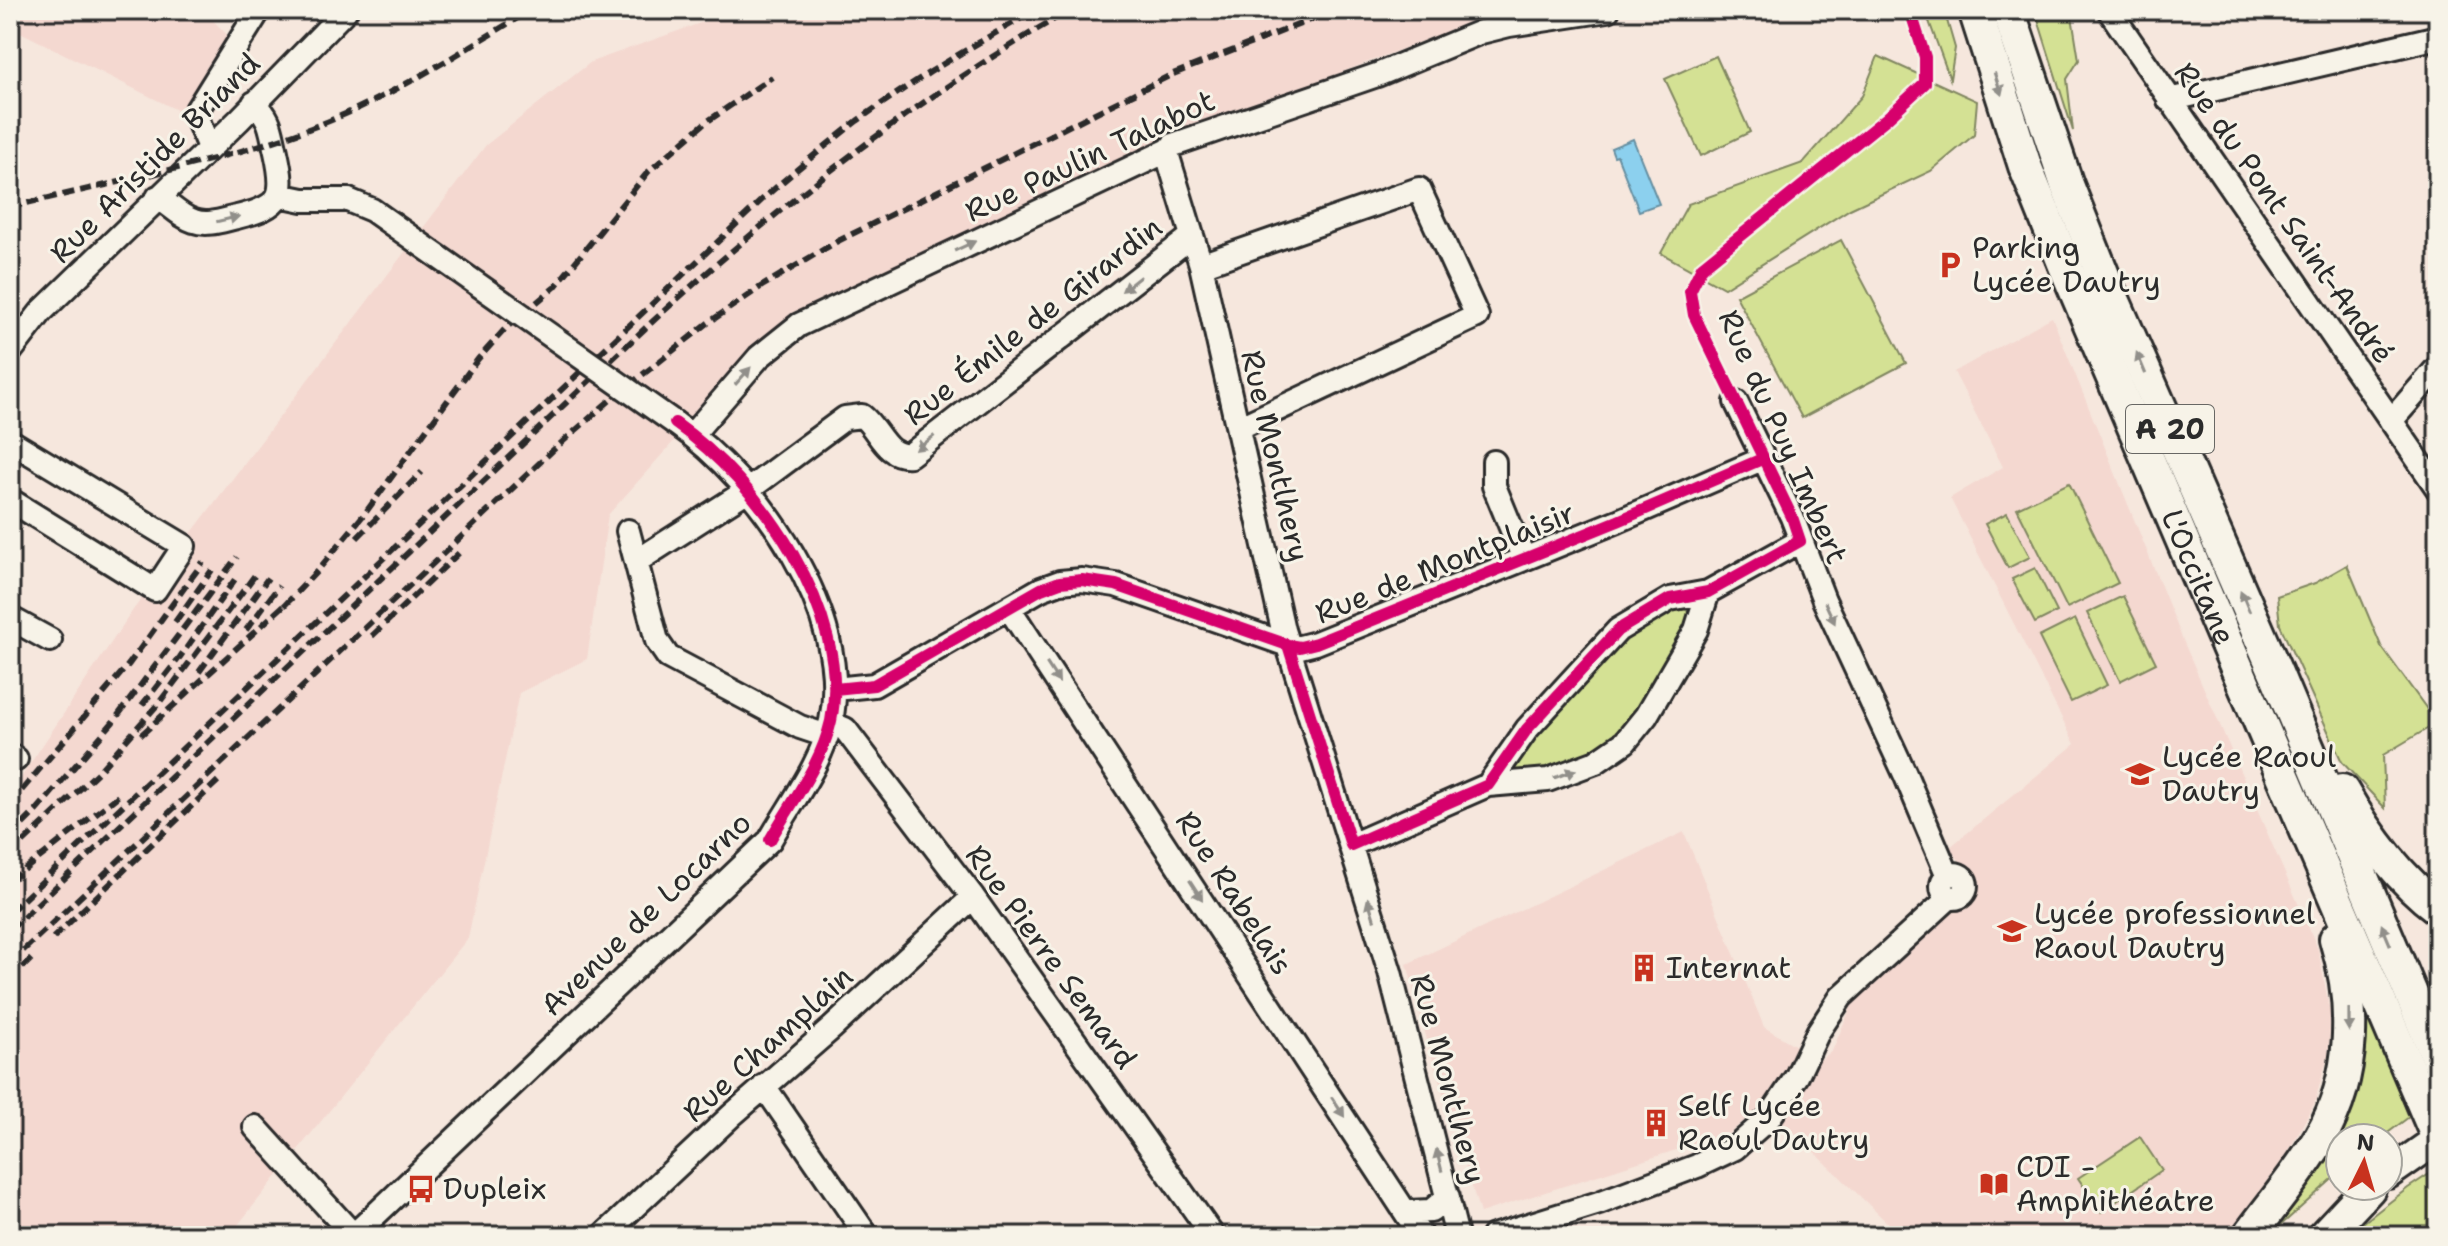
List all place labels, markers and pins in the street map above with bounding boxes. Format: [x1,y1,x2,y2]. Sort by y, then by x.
place label: Parking Lycée Dautry [1972,227,2161,302]
parking icon: Parking Lycée Dautry [1935,250,1965,280]
place label: Lycée Raoul Dautry [2162,736,2336,811]
school or university icon: Lycée Raoul Dautry [2125,759,2155,789]
place label: Lycée professionnel Raoul Dautry [2034,893,2315,968]
school or university icon: Lycée professionnel Raoul Dautry [1997,916,2027,946]
place label: Internat [1666,947,1791,988]
building icon: Internat [1629,953,1659,983]
place label: Self Lycée Raoul Dautry [1678,1085,1870,1160]
building icon: Self Lycée Raoul Dautry [1641,1108,1671,1138]
place label: CDI - Amphithéatre [2016,1146,2215,1221]
place label: Dupleix [443,1168,546,1209]
library icon: CDI - Amphithéatre [1979,1169,2009,1199]
bus stop icon: Dupleix [406,1174,436,1204]

